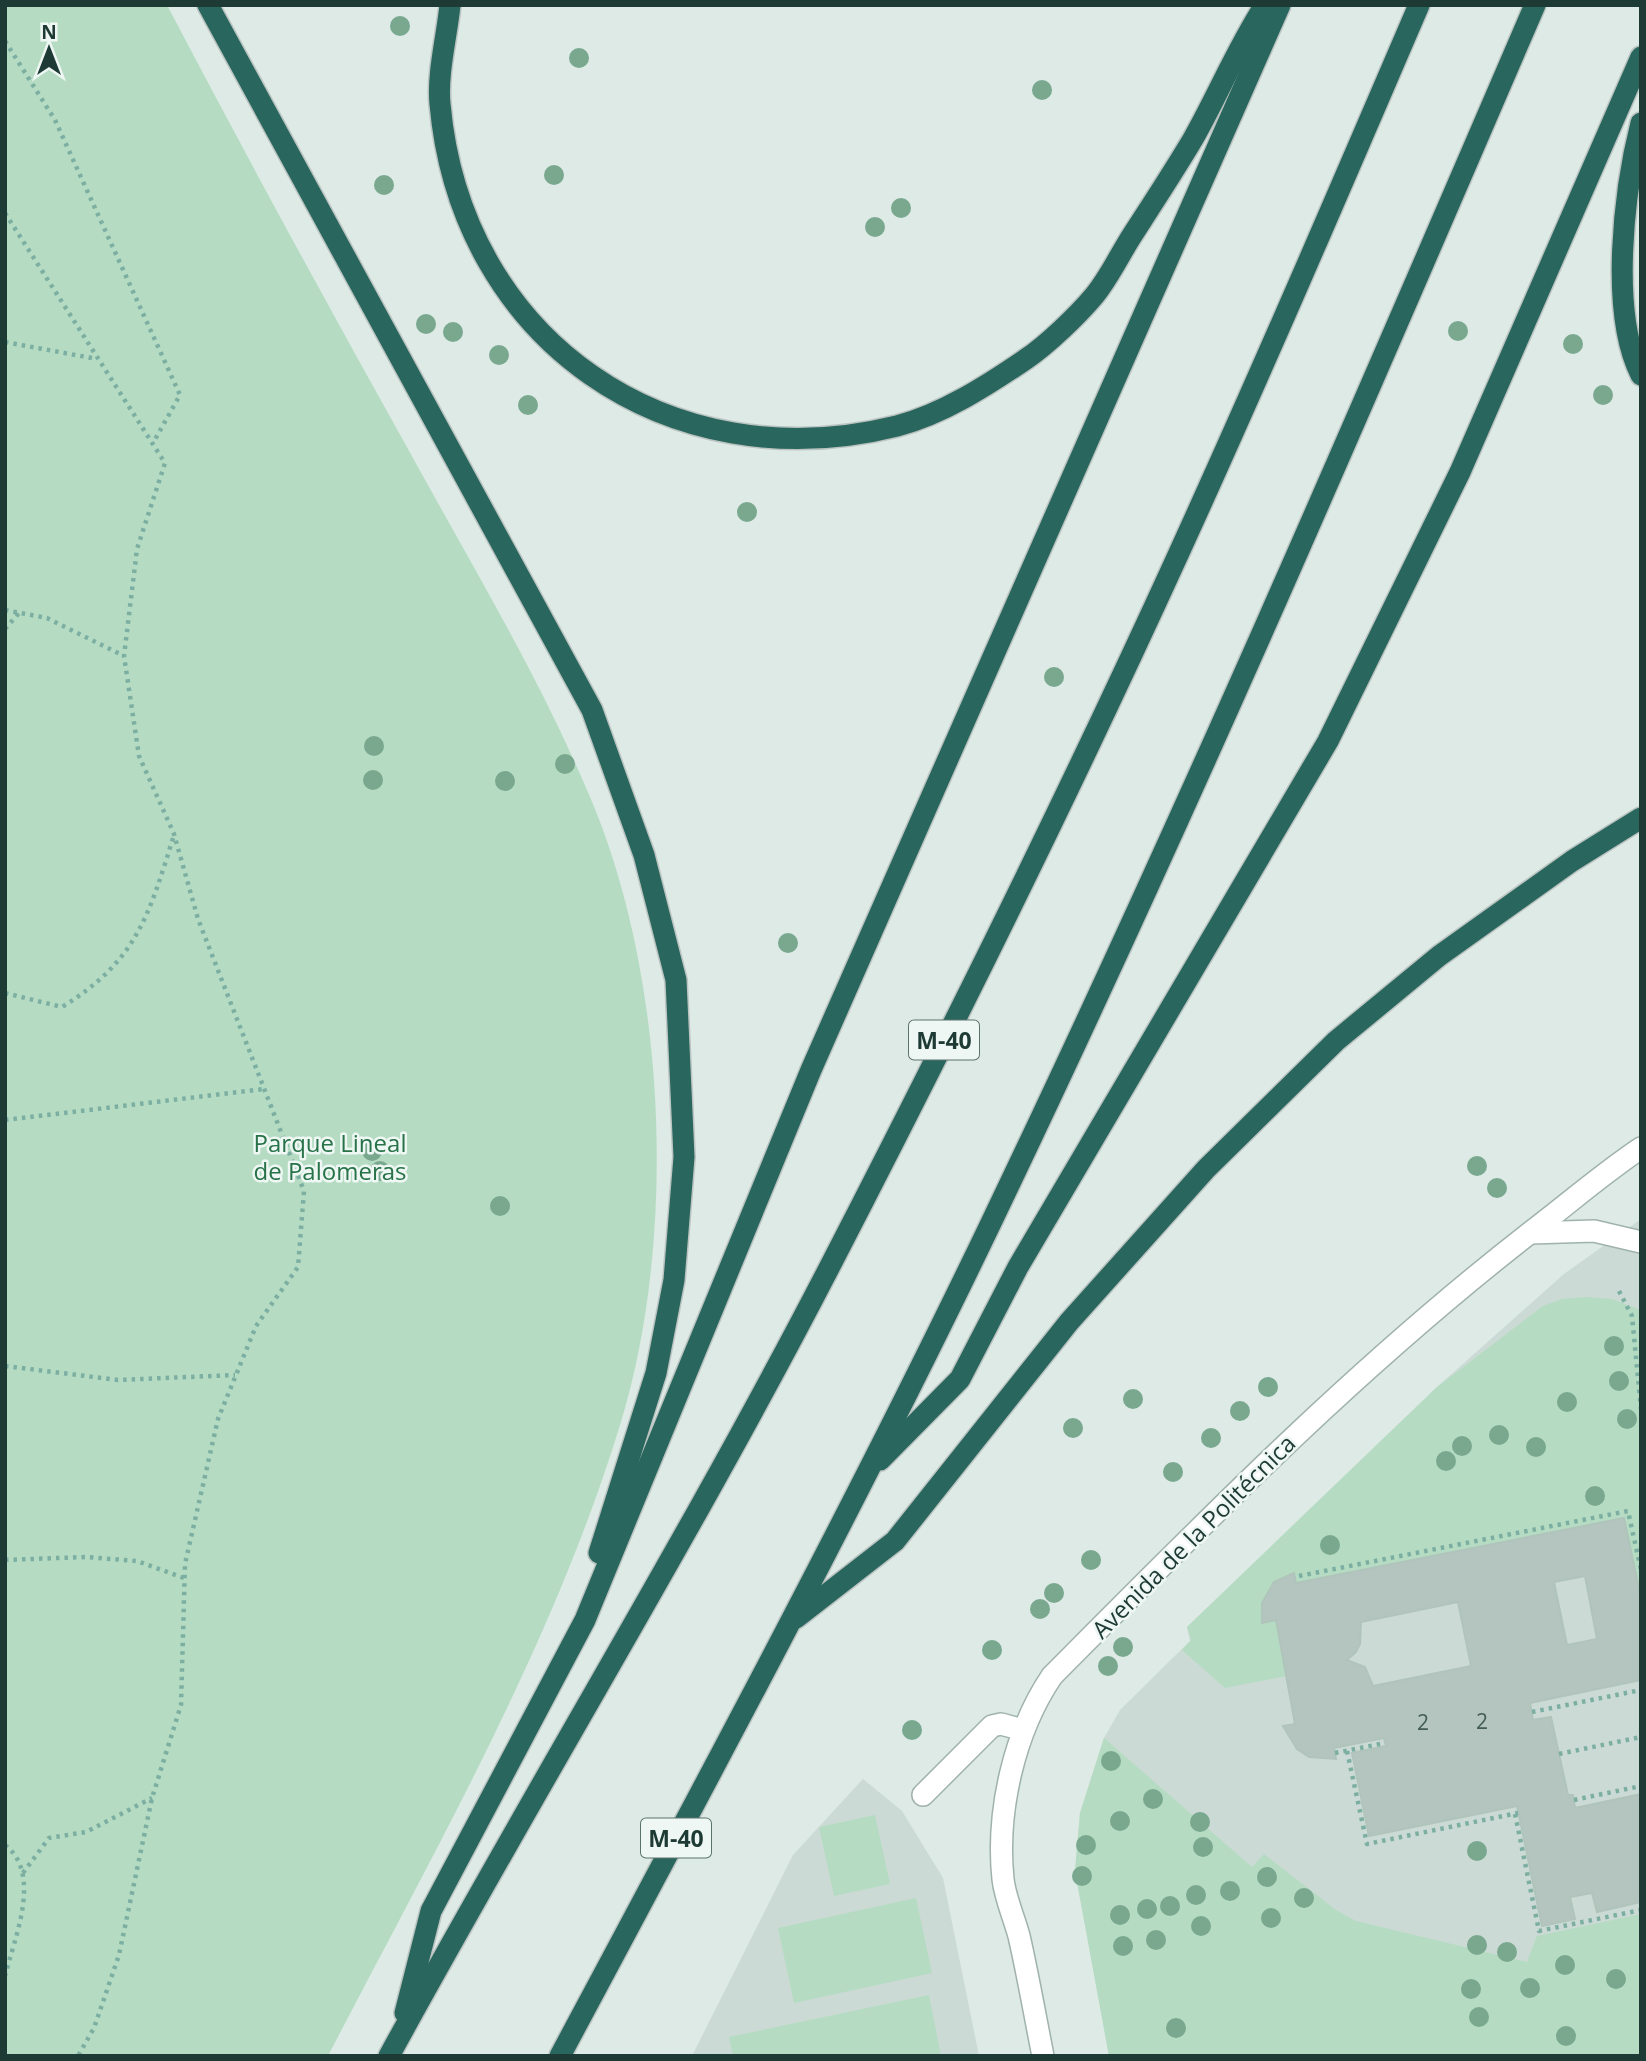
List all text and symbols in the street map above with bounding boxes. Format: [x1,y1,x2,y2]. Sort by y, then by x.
north arrow [14,14,84,84]
text: N [41,19,57,45]
road number: M-40 [909,1021,979,1060]
park label: Parque Lineal de Palomeras [254,1126,406,1187]
street label: Avenida de la Politécnica [1084,1427,1302,1645]
house number: 2 [1476,1707,1488,1735]
house number: 2 [1417,1708,1429,1736]
road number: M-40 [641,1818,711,1857]

